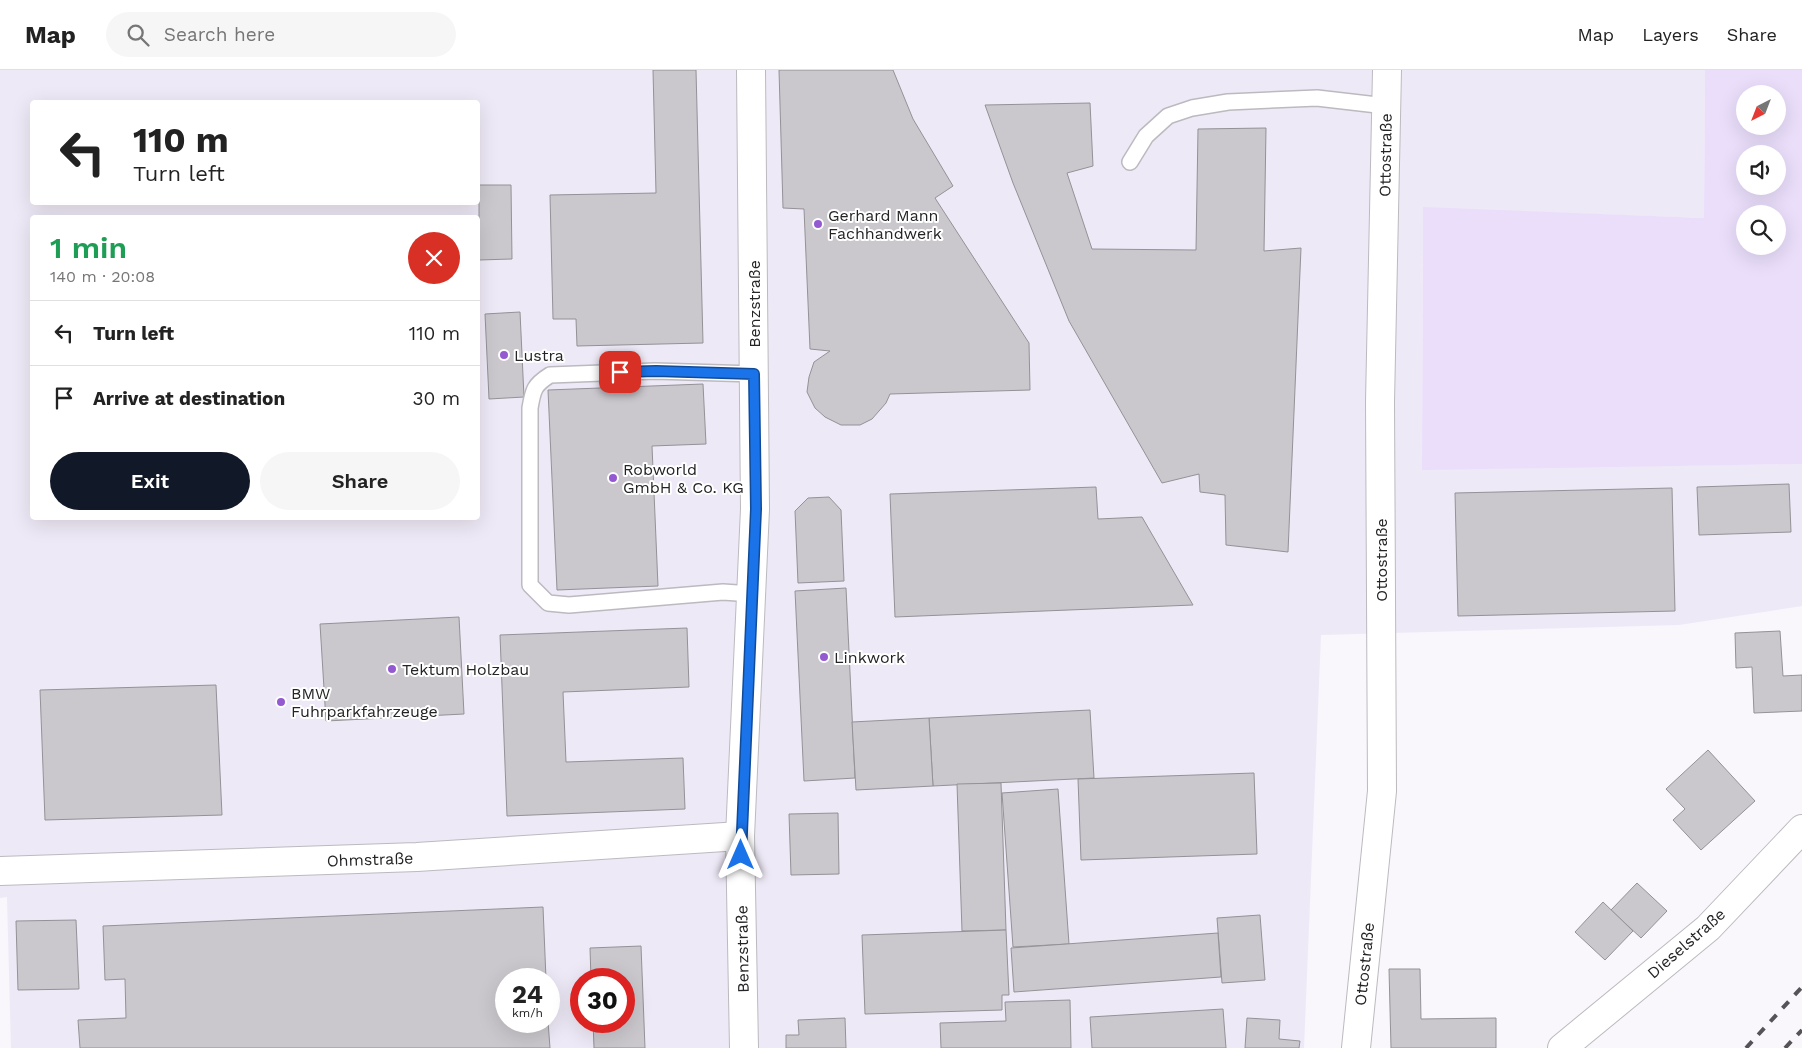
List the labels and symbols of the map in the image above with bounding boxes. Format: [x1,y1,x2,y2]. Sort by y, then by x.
north arrow [1736,85,1786,135]
street label: Ottostraße [1375,113,1396,197]
place label: Gerhard Mann Fachhandwerk [828,206,942,243]
marker: Gerhard Mann Fachhandwerk [812,218,824,230]
street label: Benzstraße [745,260,764,348]
place label: Lustra [514,346,564,365]
marker: Lustra [498,349,510,361]
pin [599,351,641,393]
place label: Robworld GmbH & Co. KG [623,460,744,497]
marker: Robworld GmbH & Co. KG [607,472,619,484]
street label: Ottostraße [1372,518,1391,602]
place label: Linkwork [834,648,905,667]
marker: Linkwork [818,651,830,663]
place label: Tektum Holzbau [402,660,529,679]
marker: Tektum Holzbau [386,663,398,675]
place label: BMW Fuhrparkfahrzeuge [291,684,438,721]
marker: BMW Fuhrparkfahrzeuge [275,696,287,708]
position arrow [714,828,766,880]
street label: Ohmstraße [326,848,414,871]
street label: Dieselstraße [1643,904,1729,982]
street label: Benzstraße [732,905,753,993]
street label: Ottostraße [1351,922,1378,1007]
speed limit sign: 30 [570,968,635,1033]

